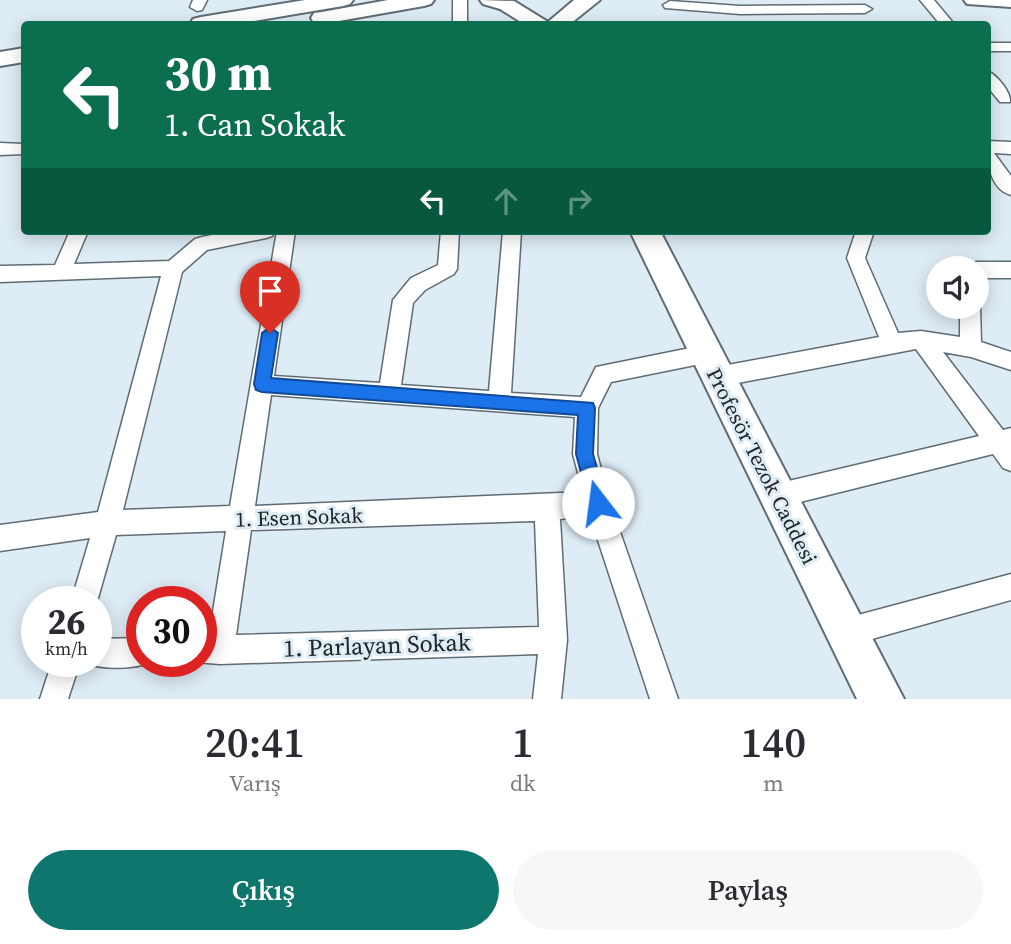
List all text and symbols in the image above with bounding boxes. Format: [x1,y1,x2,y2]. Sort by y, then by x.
text: 30 m [164,39,272,106]
icon: left [49,49,140,140]
text: 1. Can Sokak [164,103,345,147]
icon: left [414,182,452,220]
icon: ahead [487,182,525,220]
icon: right [560,182,598,220]
map controls [926,256,989,319]
button: sound [926,256,989,319]
pin [240,261,300,333]
icon: arrive [251,272,289,310]
street label: Profesör Tezok Caddesi [700,363,824,569]
position arrow [561,466,635,540]
street label: 1. Esen Sokak [235,500,364,534]
speed limit sign: 30 [126,586,217,677]
text: 26 [48,598,85,646]
street label: 1. Parlayan Sokak [283,625,472,665]
text: km/h [45,636,88,661]
text: 20:41 [205,713,305,771]
text: 1 [512,713,534,771]
text: 140 [741,713,806,771]
text: Varış [229,767,281,799]
text: dk [510,767,536,799]
text: m [763,767,784,799]
button: Çıkış [28,850,499,930]
button: Paylaş [513,850,983,930]

